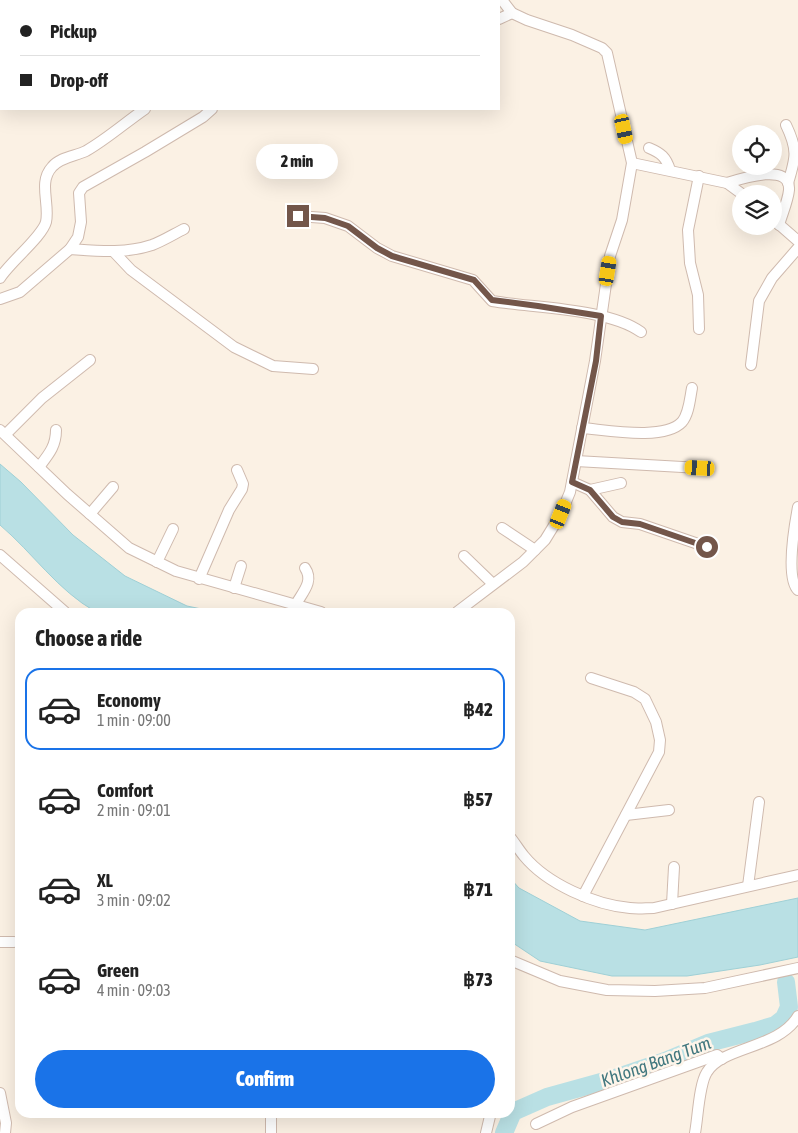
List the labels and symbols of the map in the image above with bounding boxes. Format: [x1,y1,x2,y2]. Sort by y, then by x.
car [613,113,634,145]
callout: 2 min [257,144,339,178]
route end [287,205,309,227]
car [598,255,617,287]
car [684,460,715,476]
car [548,497,573,531]
route start [696,536,718,558]
water label: Khlong Bang Tum [598,1032,714,1091]

